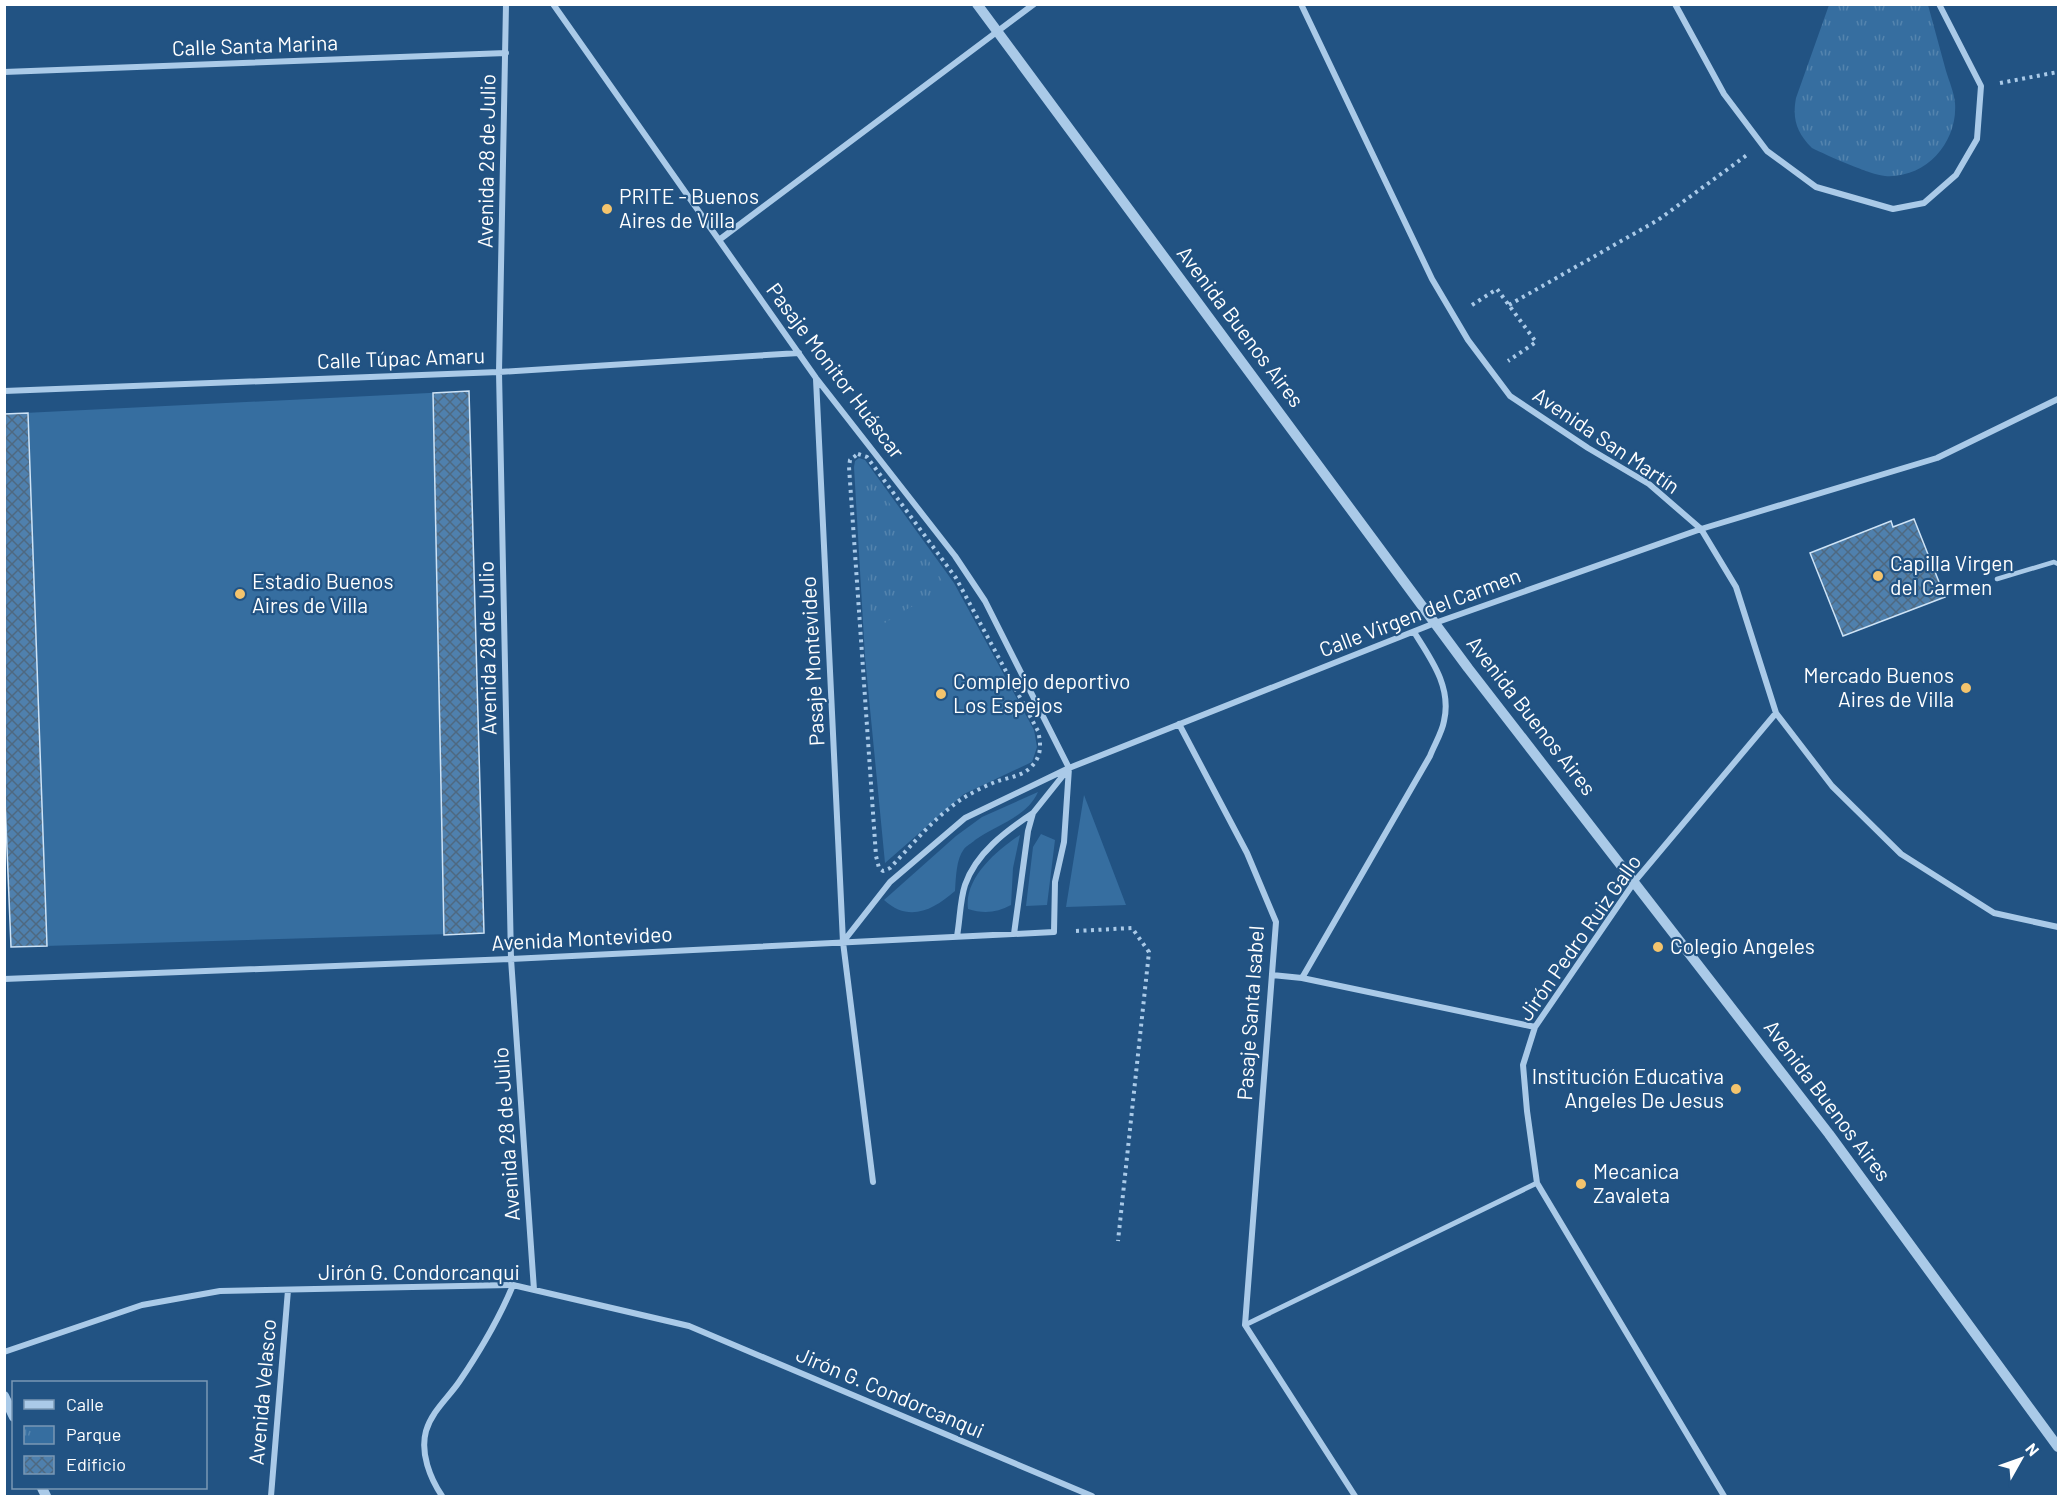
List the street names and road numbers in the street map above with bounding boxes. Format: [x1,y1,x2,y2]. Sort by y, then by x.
street label: Calle Santa Marina [172,29,338,60]
street label: Avenida 28 de Julio [471,74,500,248]
street label: Avenida Buenos Aires [1173,241,1310,411]
street label: Pasaje Monitor Huáscar [762,277,911,463]
street label: Calle Túpac Amaru [317,342,485,373]
street label: Avenida San Martín [1529,381,1685,498]
street label: Avenida 28 de Julio [472,561,501,735]
street label: Calle Virgen del Carmen [1315,562,1524,662]
street label: Pasaje Montevideo [795,576,828,747]
street label: Avenida Buenos Aires [1462,631,1602,800]
street label: Jirón Pedro Ruiz Gallo [1512,849,1646,1025]
street label: Avenida Montevideo [491,920,673,955]
street label: Pasaje Santa Isabel [1231,925,1268,1101]
street label: Avenida Buenos Aires [1760,1015,1897,1185]
street label: Avenida 28 de Julio [487,1046,524,1222]
street label: Jirón G. Condorcanqui [318,1259,520,1284]
street label: Avenida Velasco [243,1318,280,1466]
street label: Jirón G. Condorcanqui [793,1341,988,1442]

